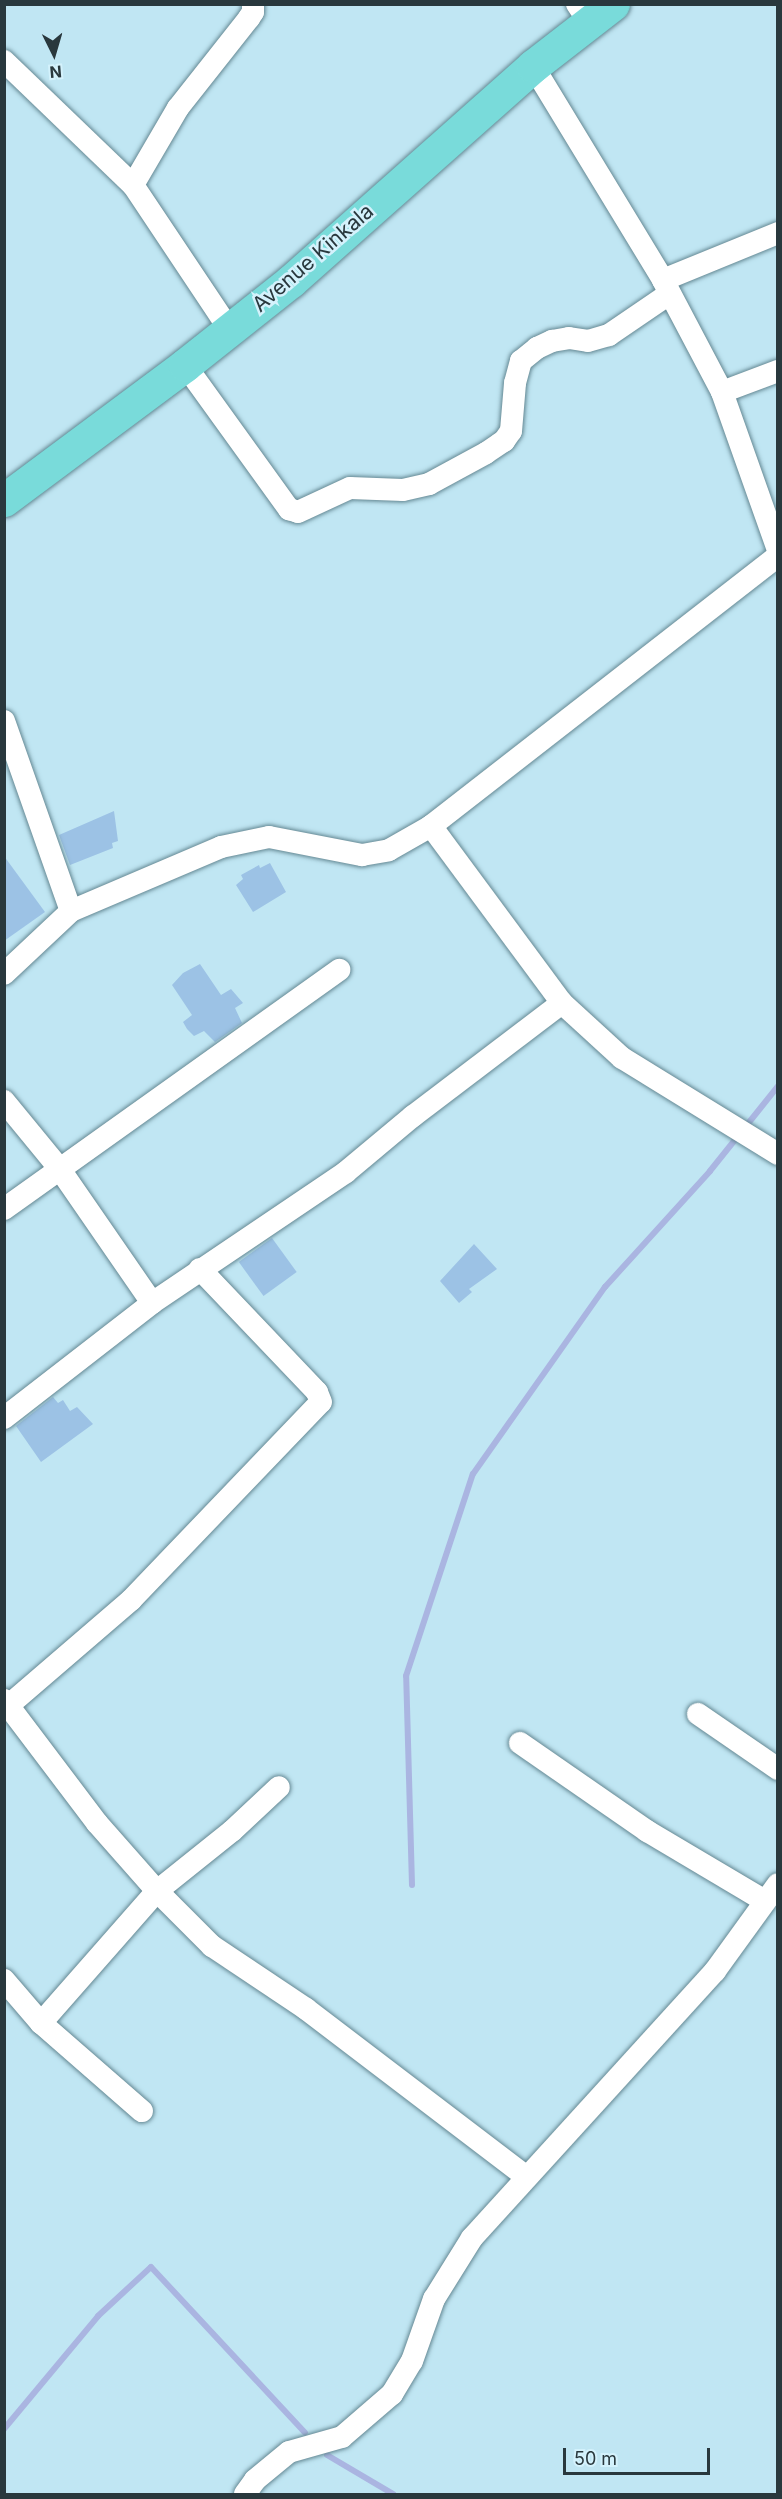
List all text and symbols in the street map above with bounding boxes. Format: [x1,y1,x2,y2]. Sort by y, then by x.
north arrow [24,24,84,84]
text: N [49,61,63,82]
street label: Avenue Kinkala [247,199,379,317]
scale bar [566,2436,713,2474]
text: 50 m [574,2448,617,2469]

